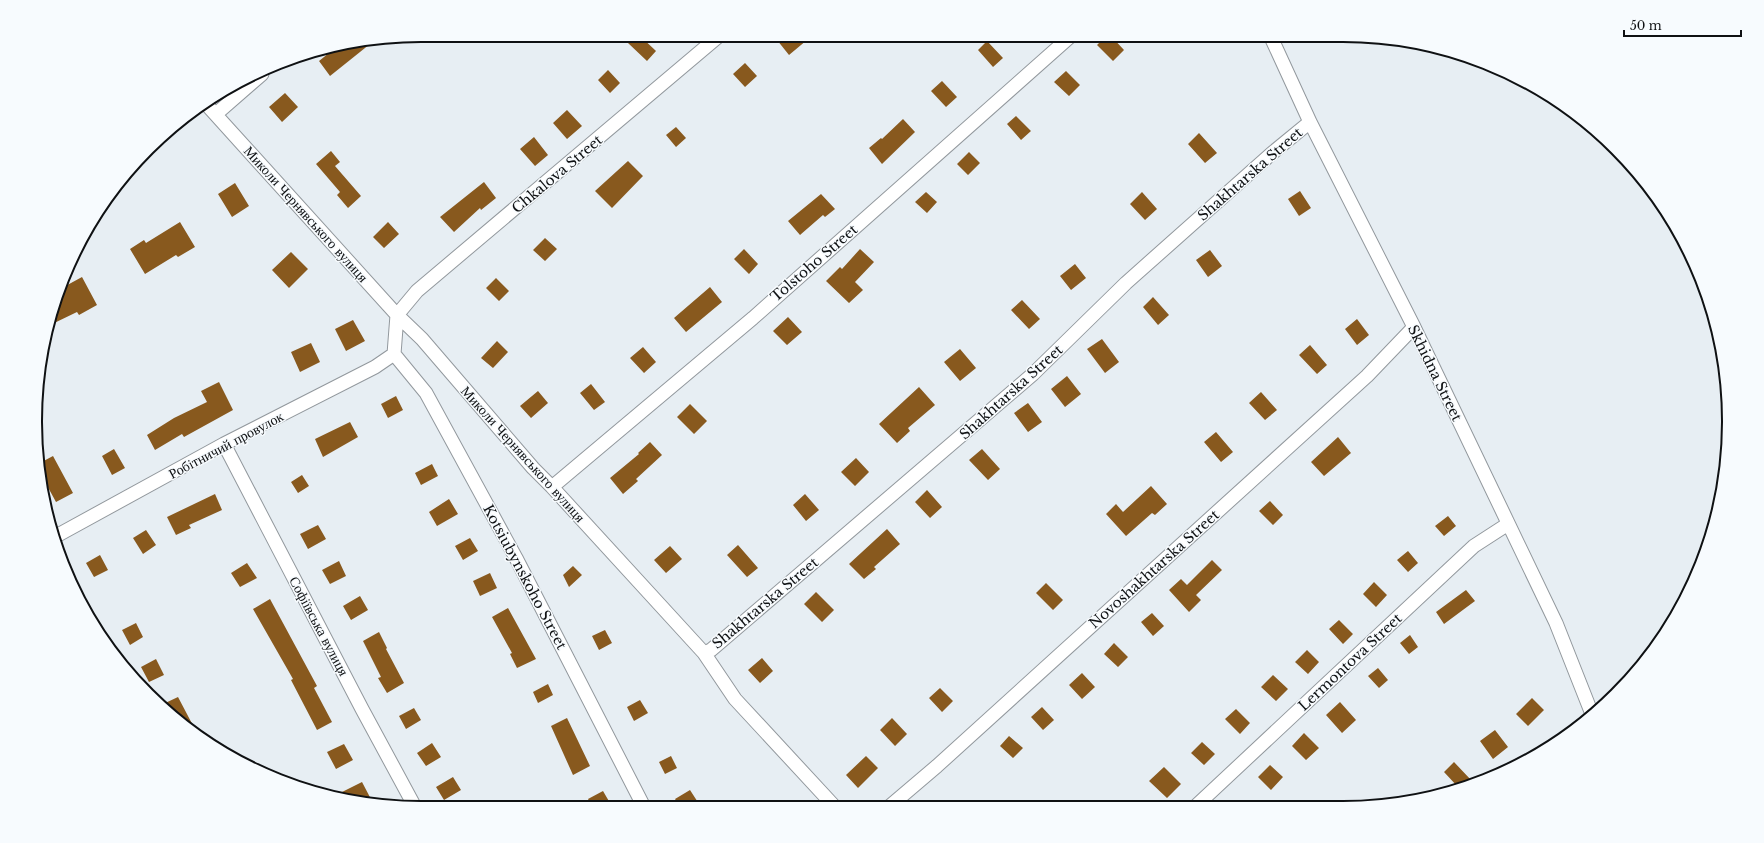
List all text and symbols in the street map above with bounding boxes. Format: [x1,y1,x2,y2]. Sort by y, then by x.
scale bar [1624,12,1741,38]
text: 50 m [1630,18,1662,33]
street label: Shakhtarska Street [1194,123,1307,224]
street label: Chkalova Street [508,130,607,217]
street label: Миколи Чернявського вулиця [240,142,372,286]
street label: Tolstoho Street [767,220,862,306]
street label: Skhidna Street [1404,322,1466,425]
street label: Shakhtarska Street [956,340,1067,443]
street label: Миколи Чернявського вулиця [457,382,589,526]
street label: Робітничий провулок [166,407,287,483]
street label: Kotsiubynskoho Street [479,501,571,653]
street label: Novoshakhtarska Street [1085,505,1223,632]
street label: Shakhtarska Street [708,553,822,653]
street label: Софіївська вулиця [285,573,353,679]
street label: Lermontova Street [1294,609,1406,715]

